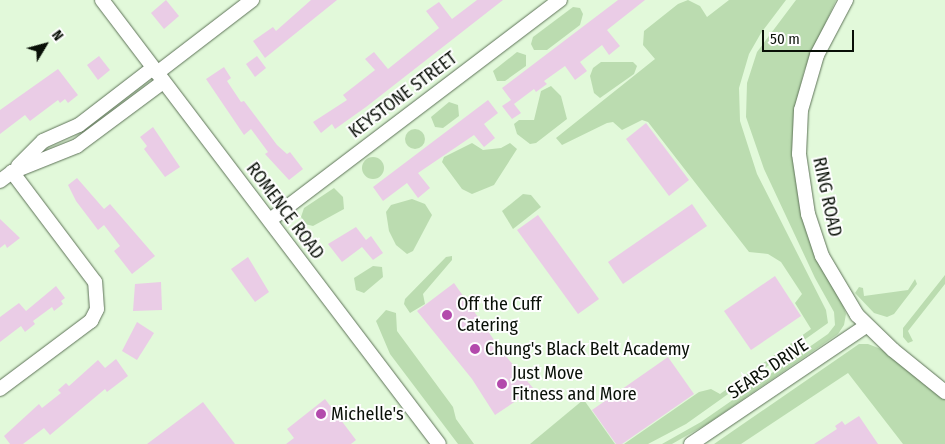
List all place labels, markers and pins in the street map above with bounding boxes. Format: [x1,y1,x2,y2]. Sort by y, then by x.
place label: Off the Cuff Catering [457,294,541,336]
marker: Off the Cuff Catering [441,309,453,321]
place label: Chung's Black Belt Academy [485,338,690,360]
marker: Chung's Black Belt Academy [469,343,481,355]
place label: Just Move Fitness and More [512,363,637,406]
marker: Just Move Fitness and More [496,378,508,390]
place label: Michelle's [331,403,404,425]
marker: Michelle's [315,408,327,420]

